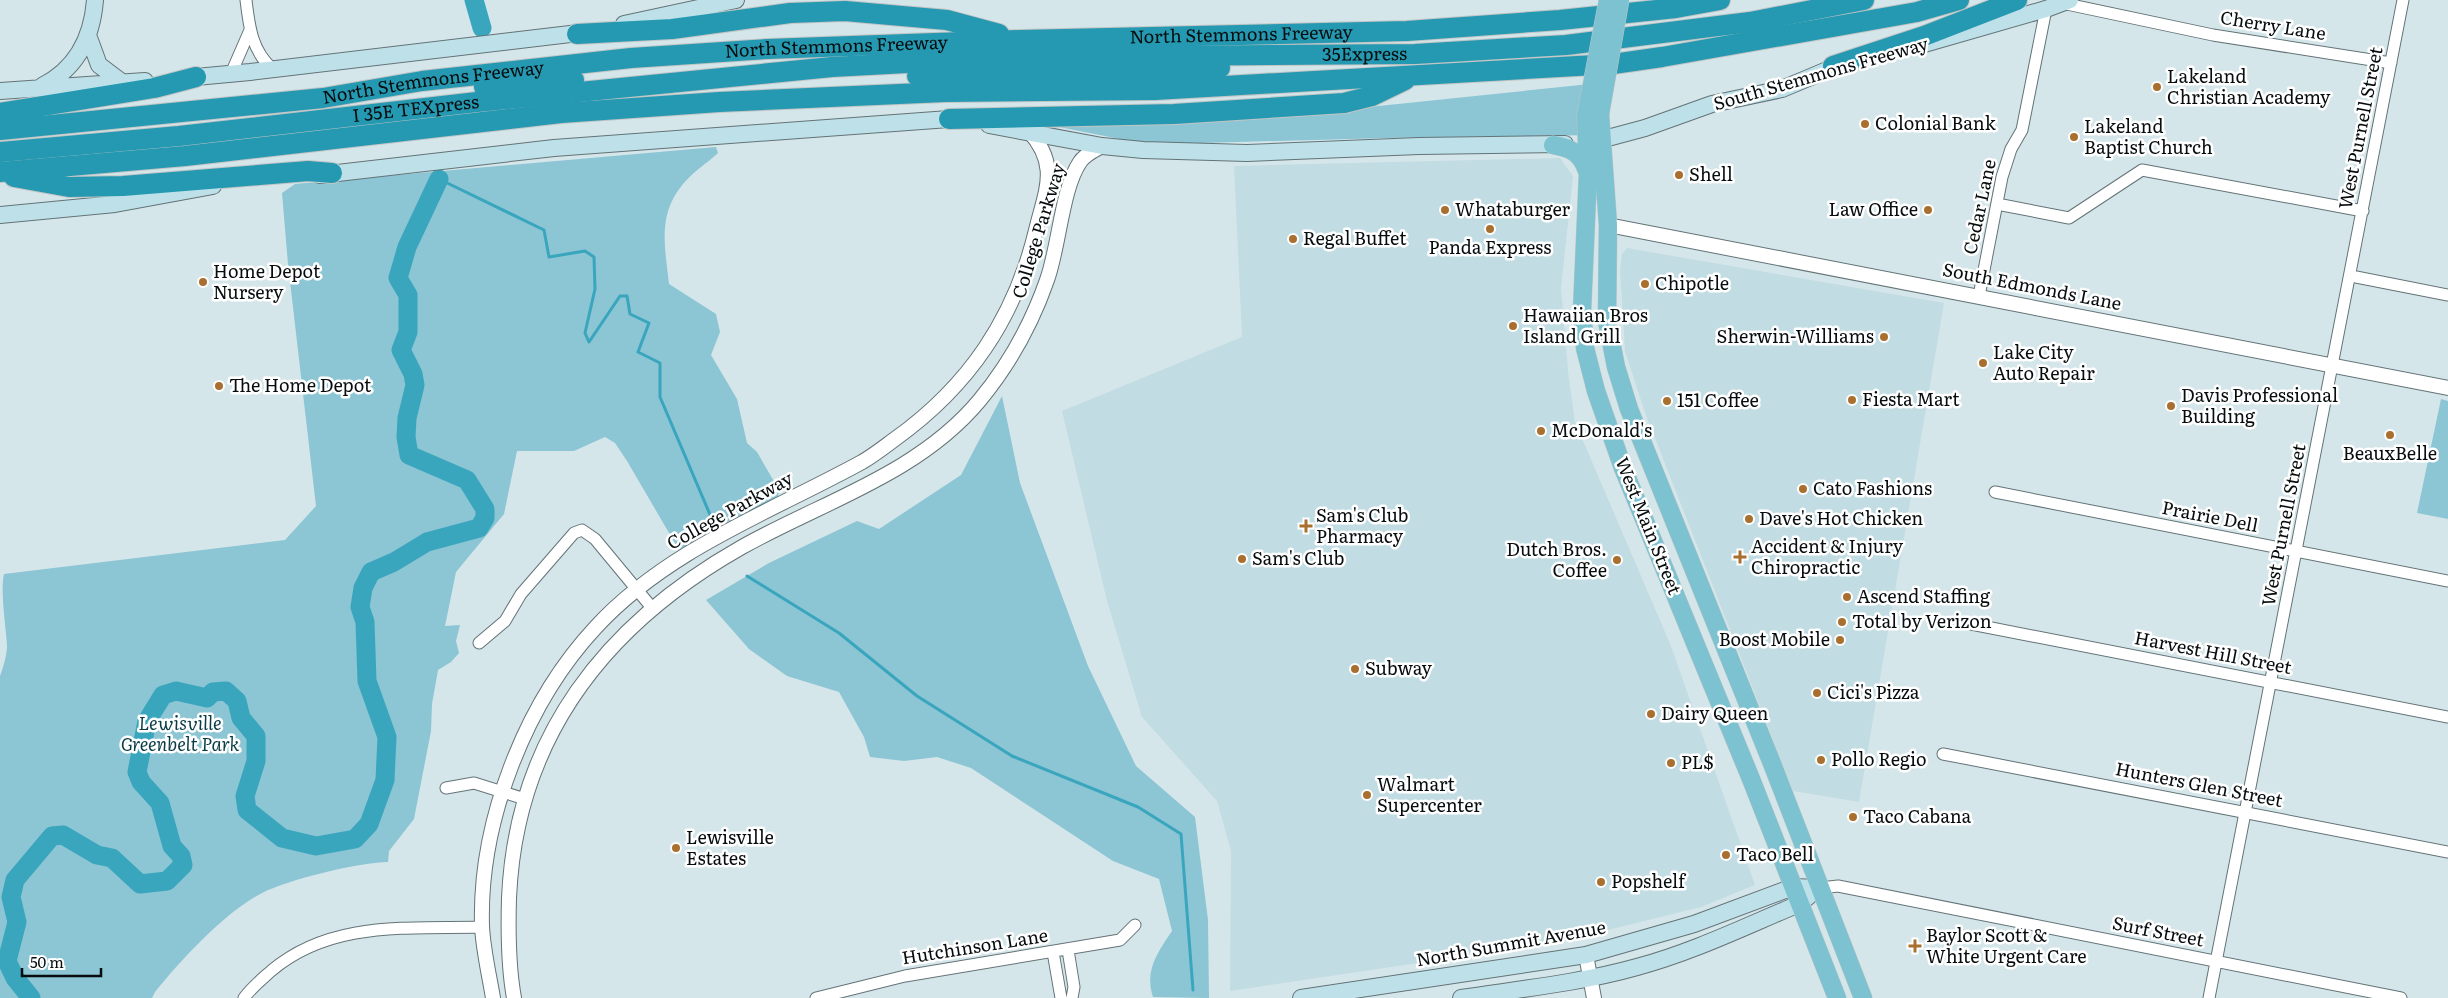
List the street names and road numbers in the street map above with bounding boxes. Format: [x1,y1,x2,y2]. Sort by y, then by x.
street label: Cherry Lane [2219,3,2328,46]
street label: North Stemmons Freeway [1129,17,1354,49]
street label: North Stemmons Freeway [724,28,949,64]
street label: South Stemmons Freeway [1710,29,1932,116]
street label: 35Express [1322,39,1407,67]
street label: West Purnell Street [2331,44,2389,211]
street label: North Stemmons Freeway [320,53,546,110]
street label: I 35E TEXpress [351,87,480,128]
street label: Cedar Lane [1955,157,2002,257]
street label: College Parkway [1004,159,1071,302]
street label: South Edmonds Lane [1941,255,2124,316]
street label: West Purnell Street [2254,441,2312,608]
street label: West Main Street [1609,453,1690,599]
street label: College Parkway [661,464,798,556]
street label: Prairie Dell [2160,493,2261,538]
street label: Harvest Hill Street [2132,623,2295,680]
street label: Hunters Glen Street [2113,754,2286,813]
street label: Surf Street [2110,908,2207,953]
street label: North Summit Avenue [1414,913,1608,972]
street label: Hutchinson Lane [900,921,1050,970]

